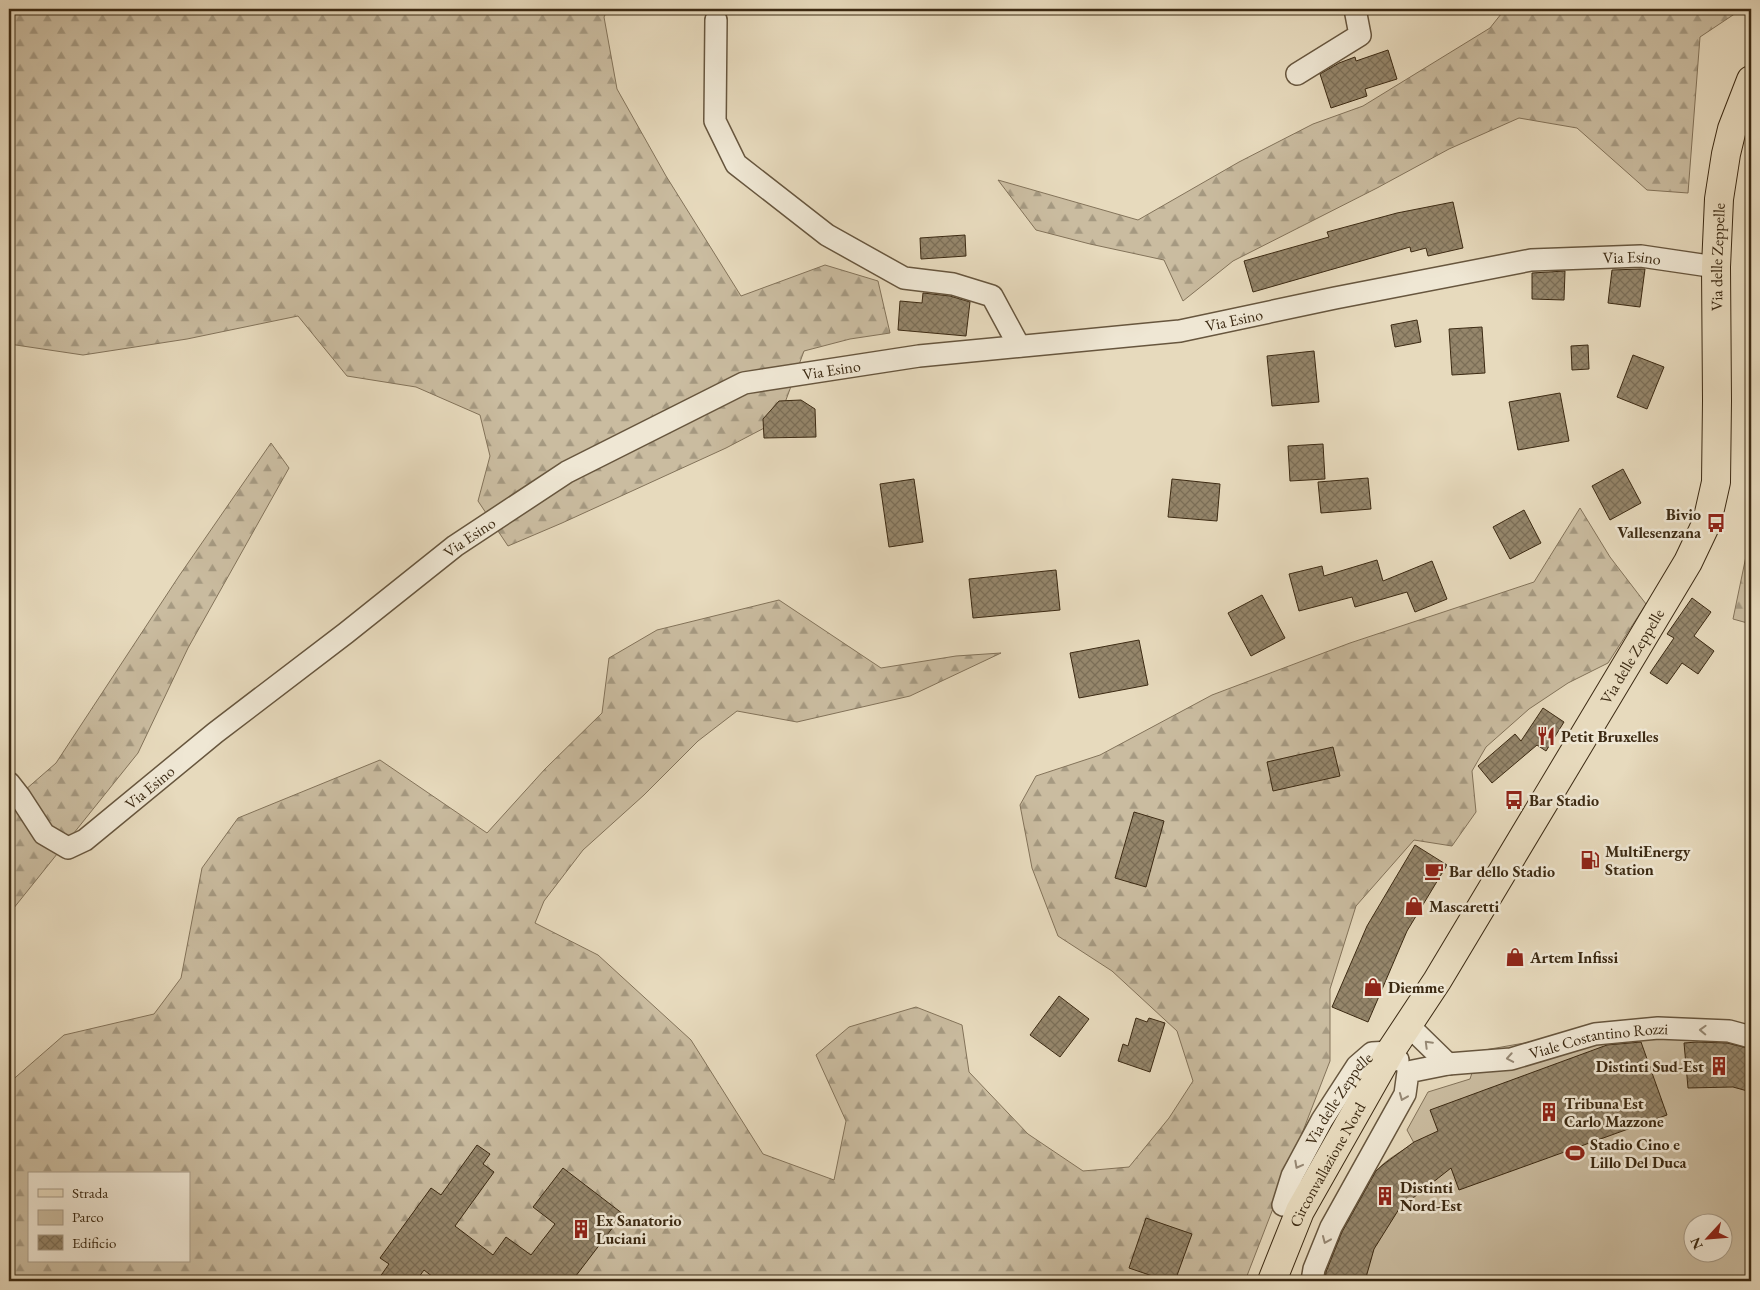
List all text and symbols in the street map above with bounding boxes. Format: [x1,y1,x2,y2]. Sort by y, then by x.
street label: Via delle Zeppelle [1706,203,1730,311]
street label: Via Esino [1602,246,1663,270]
street label: Via Esino [1203,304,1265,336]
street label: Via Esino [801,355,862,385]
place label: Bivio Vallesenzana [1617,504,1702,543]
street label: Via Esino [439,512,500,562]
bus stop icon: Bivio Vallesenzana [1705,512,1727,534]
street label: Via delle Zeppelle [1595,605,1669,708]
restaurant icon: Petit Bruxelles [1535,725,1557,747]
place label: Petit Bruxelles [1561,726,1659,747]
street label: Via Esino [121,761,179,814]
bus stop icon: Bar Stadio [1503,789,1525,811]
place label: Bar Stadio [1529,790,1599,811]
place label: MultiEnergy Station [1605,841,1691,880]
fuel station icon: MultiEnergy Station [1579,849,1601,871]
cafe icon: Bar dello Stadio [1423,860,1445,882]
place label: Bar dello Stadio [1449,861,1555,882]
shop icon: Mascaretti [1403,895,1425,917]
place label: Mascaretti [1429,896,1500,917]
shop icon: Artem Infissi [1504,946,1526,968]
place label: Artem Infissi [1529,947,1618,968]
shop icon: Diemme [1362,976,1384,998]
place label: Diemme [1388,977,1444,998]
street label: Viale Costantino Rozzi [1526,1018,1669,1064]
one-way arrow [1699,1024,1707,1035]
one-way arrow [1425,1041,1434,1050]
street label: Via delle Zeppelle [1300,1047,1377,1149]
one-way arrow [1505,1053,1514,1063]
building icon: Distinti Sud-Est [1708,1055,1730,1077]
place label: Distinti Sud-Est [1596,1056,1704,1077]
one-way arrow [1398,1092,1409,1101]
place label: Tribuna Est Carlo Mazzone [1564,1093,1664,1132]
street label: Circonvallazione Nord [1285,1098,1371,1230]
building icon: Tribuna Est Carlo Mazzone [1538,1101,1560,1123]
place label: Stadio Cino e Lillo Del Duca [1590,1134,1687,1173]
sports icon: Stadio Cino e Lillo Del Duca [1564,1142,1586,1164]
one-way arrow [1294,1160,1304,1169]
legend [28,1172,190,1262]
place label: Distinti Nord-Est [1400,1177,1462,1216]
text: Strada [72,1183,108,1202]
building icon: Distinti Nord-Est [1374,1185,1396,1207]
text: Parco [72,1207,104,1226]
place label: Ex Sanatorio Luciani [596,1210,682,1249]
north arrow [1682,1212,1732,1262]
building icon: Ex Sanatorio Luciani [570,1218,592,1240]
text: Edificio [72,1233,116,1252]
text: N [1685,1234,1707,1253]
one-way arrow [1322,1235,1332,1244]

